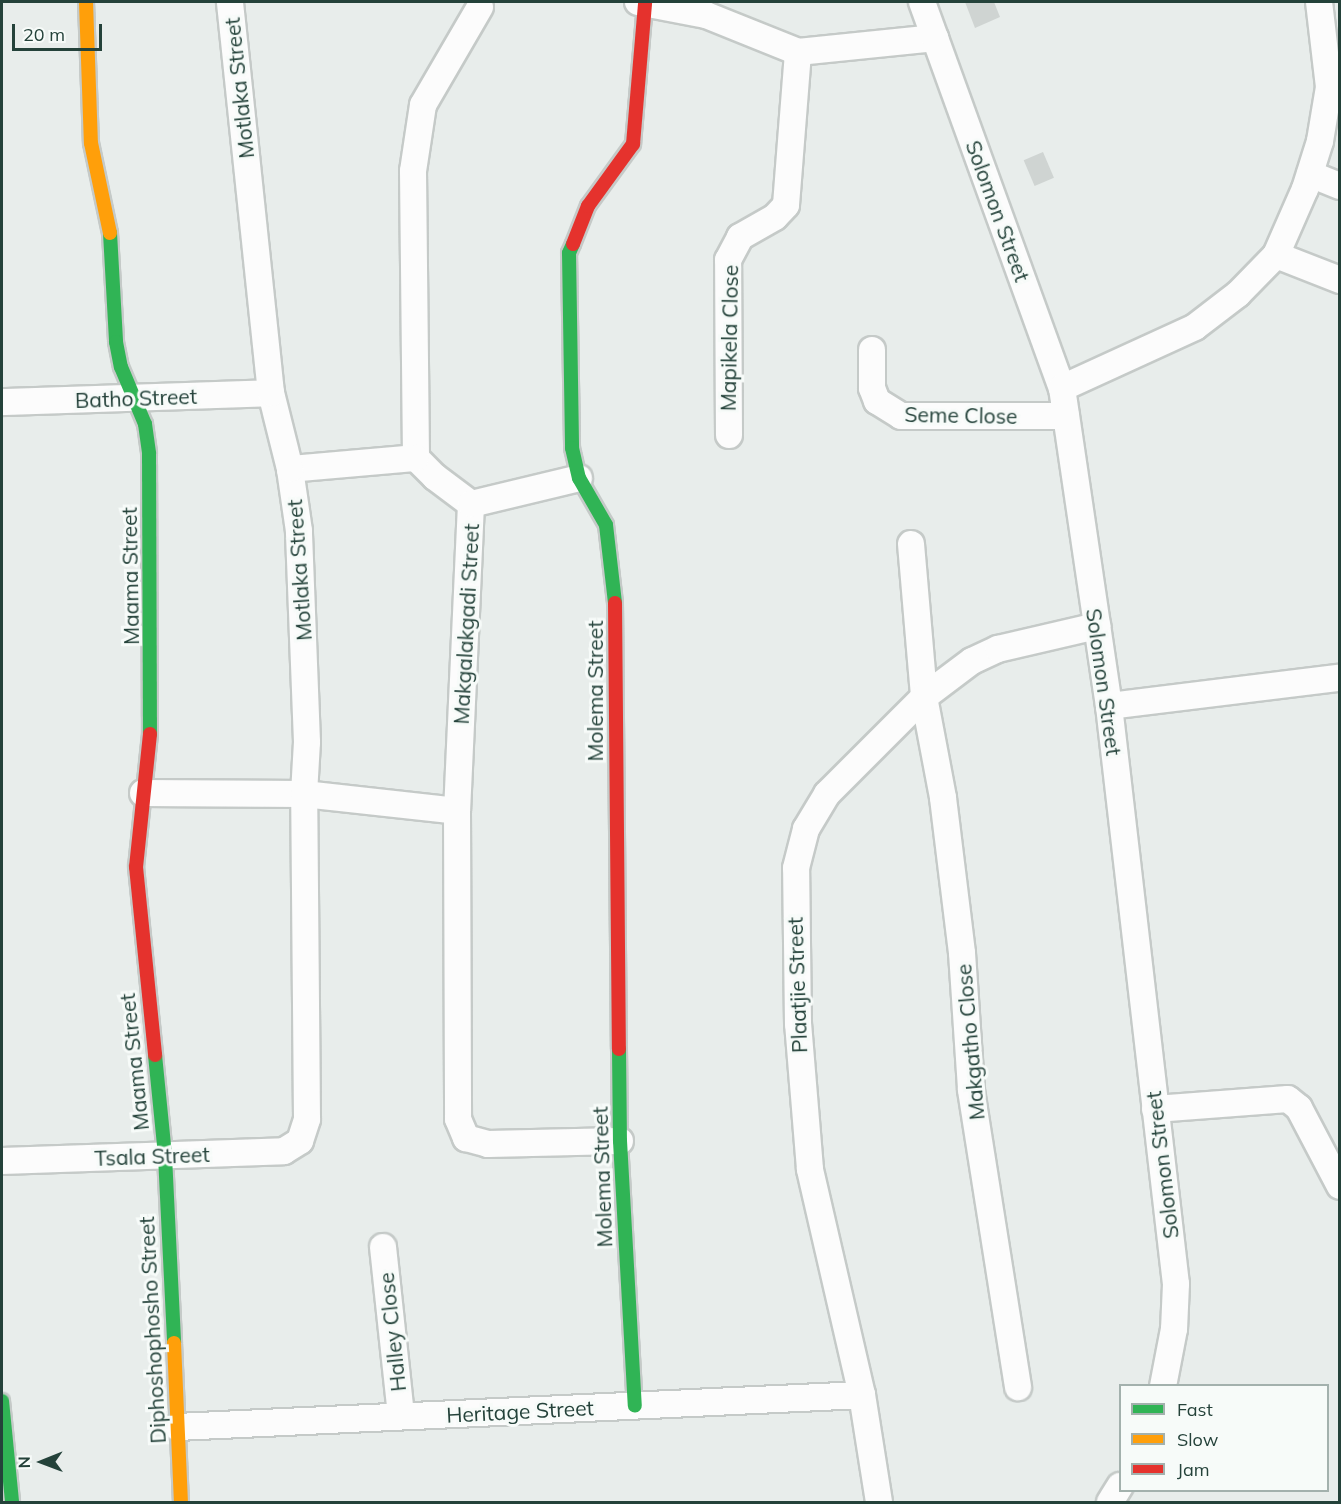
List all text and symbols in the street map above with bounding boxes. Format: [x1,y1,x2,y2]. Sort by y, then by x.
scale bar [15,12,105,50]
street label: Motlaka Street [219,16,259,160]
text: 20 m [23,23,65,46]
street label: Solomon Street [961,137,1035,285]
street label: Mapikela Close [715,265,743,411]
street label: Batho Street [75,383,197,413]
street label: Seme Close [904,401,1018,429]
street label: Motlaka Street [281,498,317,642]
street label: Maama Street [116,507,144,645]
street label: Makgalakgadi Street [448,523,484,725]
street label: Solomon Street [1081,607,1127,757]
street label: Molema Street [582,620,608,762]
street label: Plaatjie Street [782,917,812,1053]
street label: Makgatho Close [951,963,989,1121]
street label: Maama Street [114,992,154,1132]
street label: Solomon Street [1140,1090,1184,1240]
street label: Molema Street [587,1106,617,1248]
street label: Tsala Street [94,1141,210,1171]
street label: Diphoshophosho Street [133,1216,171,1444]
street label: Halley Close [373,1271,411,1393]
legend [1119,1384,1329,1492]
street label: Heritage Street [446,1395,594,1427]
text: Fast [1177,1398,1213,1421]
text: Slow [1177,1428,1218,1451]
north arrow [12,1432,72,1492]
text: N [14,1456,34,1469]
text: Jam [1177,1458,1210,1481]

